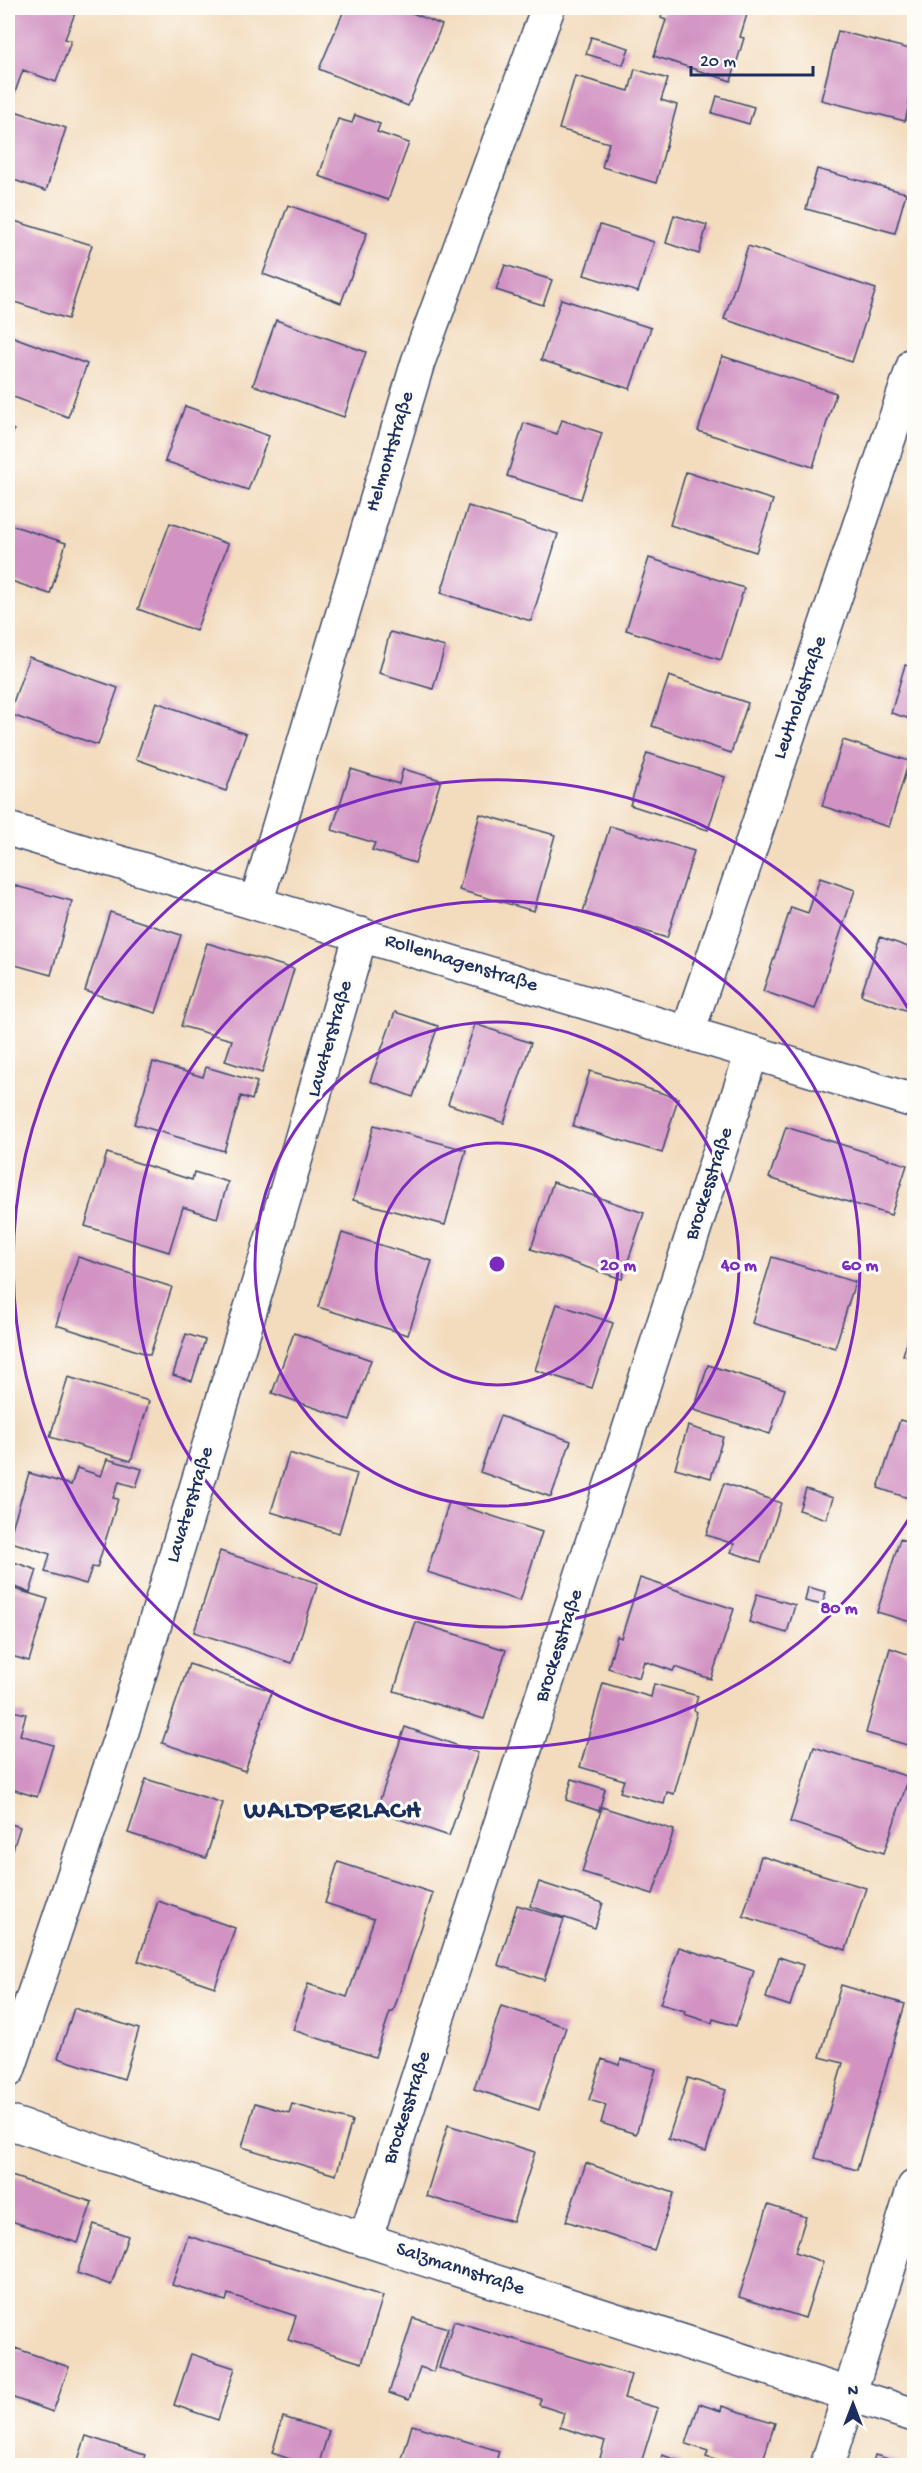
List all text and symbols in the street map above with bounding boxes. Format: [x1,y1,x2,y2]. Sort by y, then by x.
scale bar [691,39,812,77]
text: 20 m [700,52,736,73]
street label: Helmontstraße [362,388,420,515]
street label: Leutholdstraße [769,633,833,763]
street label: Rollenhagenstraße [382,930,541,998]
street label: Lavaterstraße [303,977,359,1100]
street label: Brockesstraße [681,1124,739,1244]
centre of rings [487,1254,507,1274]
text: 20 m [600,1256,636,1277]
text: 40 m [720,1256,757,1277]
text: 60 m [842,1256,878,1277]
street label: Lavaterstraße [162,1444,220,1566]
street label: Brockesstraße [531,1586,589,1706]
text: 80 m [820,1599,858,1620]
district label: WALDPERLACH [243,1797,422,1828]
street label: Brockesstraße [379,2048,437,2168]
street label: Salzmannstraße [393,2238,528,2302]
north arrow [823,2374,883,2434]
text: N [848,2383,859,2402]

